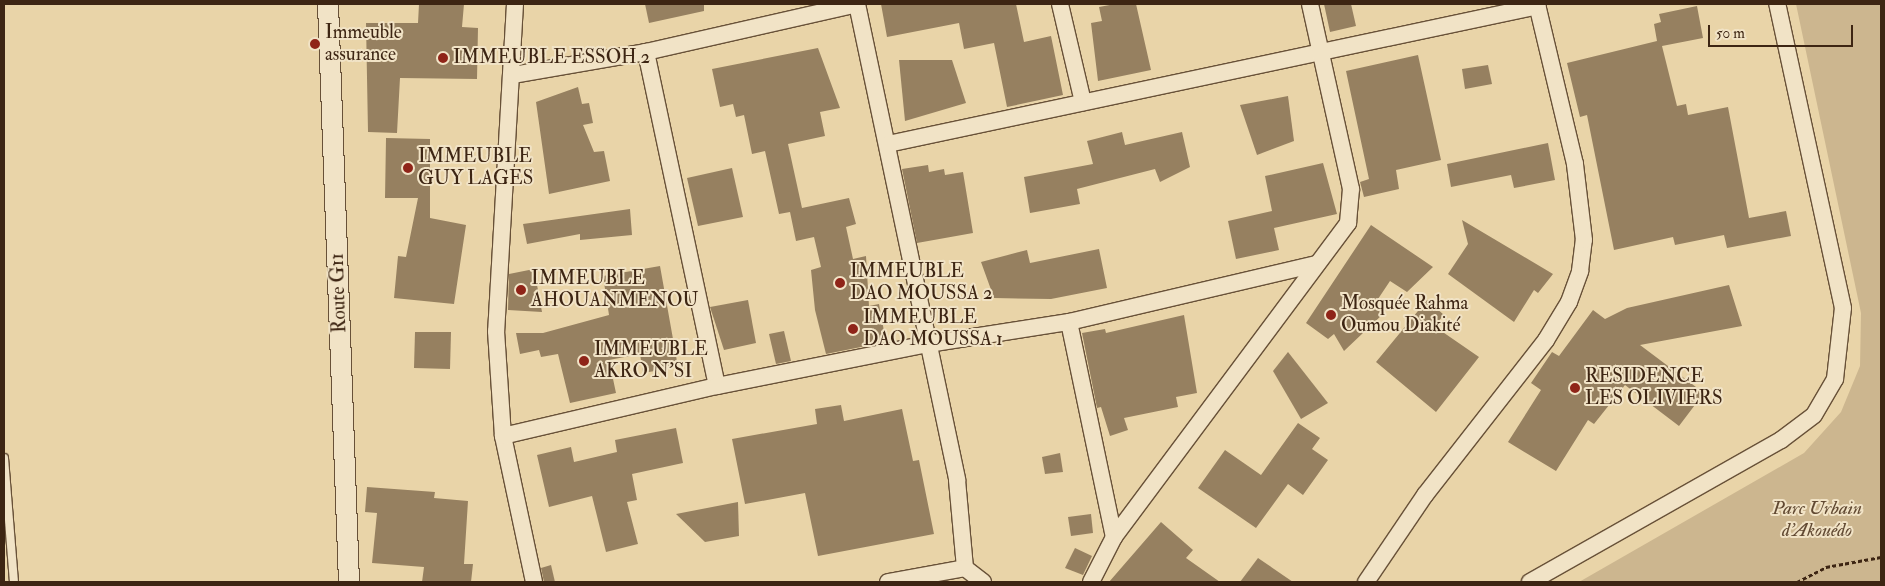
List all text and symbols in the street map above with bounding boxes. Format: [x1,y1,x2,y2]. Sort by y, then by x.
scale bar [1710,15,1855,47]
place label: Immeuble assurance [325,22,402,66]
text: 50 m [1716,24,1745,43]
marker: Immeuble assurance [309,38,321,50]
place label: IMMEUBLE ESSOH 2 [453,47,650,69]
marker: IMMEUBLE ESSOH 2 [437,52,449,64]
place label: IMMEUBLE GUY LAGES [418,146,533,190]
marker: IMMEUBLE GUY LAGES [402,162,414,174]
street label: Route G11 [326,253,352,333]
place label: IMMEUBLE DAO MOUSSA 2 [850,261,993,305]
place label: IMMEUBLE AHOUANMENOU [531,268,698,312]
marker: IMMEUBLE DAO MOUSSA 2 [834,277,846,289]
marker: IMMEUBLE AHOUANMENOU [515,284,527,296]
place label: Mosquée Rahma Oumou Diakité [1341,293,1468,337]
place label: IMMEUBLE DAO MOUSSA 1 [863,307,1003,351]
marker: Mosquée Rahma Oumou Diakité [1325,309,1337,321]
marker: IMMEUBLE DAO MOUSSA 1 [847,323,859,335]
place label: IMMEUBLE AKRO N'SI [594,339,708,383]
marker: IMMEUBLE AKRO N'SI [578,355,590,367]
place label: RESIDENCE LES OLIVIERS [1585,366,1723,410]
marker: RESIDENCE LES OLIVIERS [1569,382,1581,394]
park label: Parc Urbain d'Akouédo [1772,498,1862,542]

